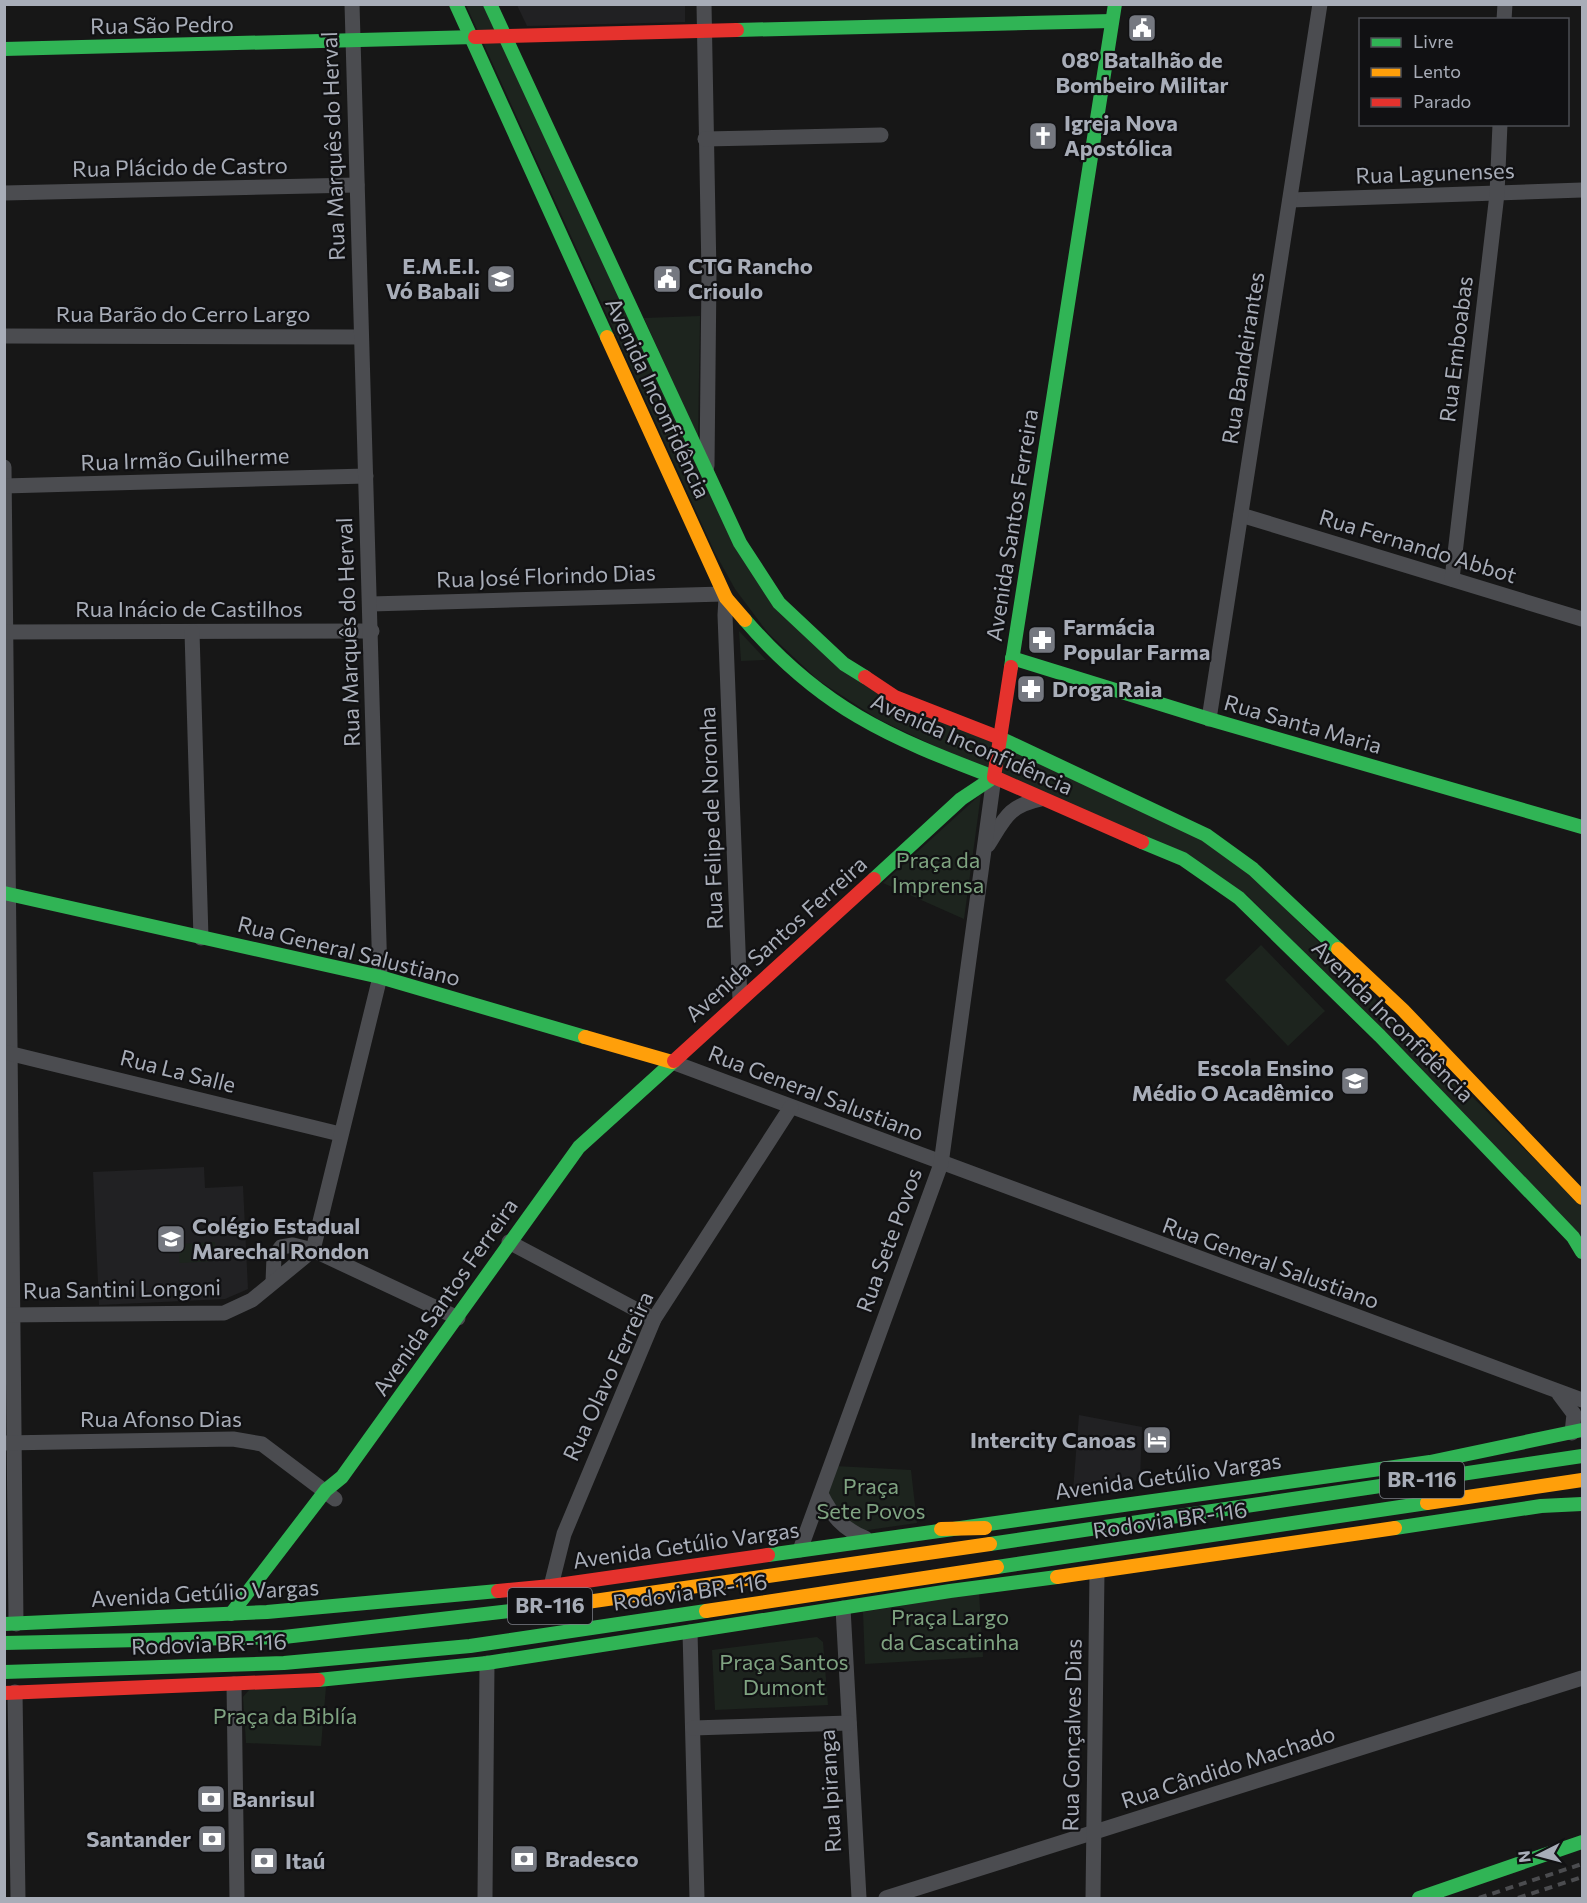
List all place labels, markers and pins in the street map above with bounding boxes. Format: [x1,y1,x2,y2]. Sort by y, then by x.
public building icon: 08º Batalhão de Bombeiro Militar [1126,12,1158,44]
place label: 08º Batalhão de Bombeiro Militar [1055,46,1229,98]
place label: Igreja Nova Apostólica [1064,109,1178,161]
church icon: Igreja Nova Apostólica [1027,120,1059,152]
place label: E.M.E.I. Vó Babali [386,252,480,304]
place label: CTG Rancho Crioulo [688,252,813,304]
school or university icon: E.M.E.I. Vó Babali [485,263,517,295]
public building icon: CTG Rancho Crioulo [651,263,683,295]
place label: Farmácia Popular Farma [1063,613,1210,665]
pharmacy icon: Farmácia Popular Farma [1026,624,1058,656]
pharmacy icon: Droga Raia [1015,673,1047,705]
place label: Droga Raia [1052,675,1162,702]
place label: Escola Ensino Médio O Acadêmico [1132,1054,1334,1106]
school or university icon: Escola Ensino Médio O Acadêmico [1339,1065,1371,1097]
place label: Colégio Estadual Marechal Rondon [192,1212,369,1264]
school or university icon: Colégio Estadual Marechal Rondon [155,1223,187,1255]
hotel icon: Intercity Canoas [1141,1424,1173,1456]
place label: Intercity Canoas [970,1426,1136,1453]
bank icon: Banrisul [195,1783,227,1815]
place label: Banrisul [232,1785,315,1812]
bank icon: Santander [196,1823,228,1855]
place label: Santander [86,1825,191,1852]
bank icon: Bradesco [508,1843,540,1875]
bank icon: Itaú [248,1845,280,1877]
place label: Bradesco [545,1845,639,1872]
place label: Itaú [285,1847,325,1874]

